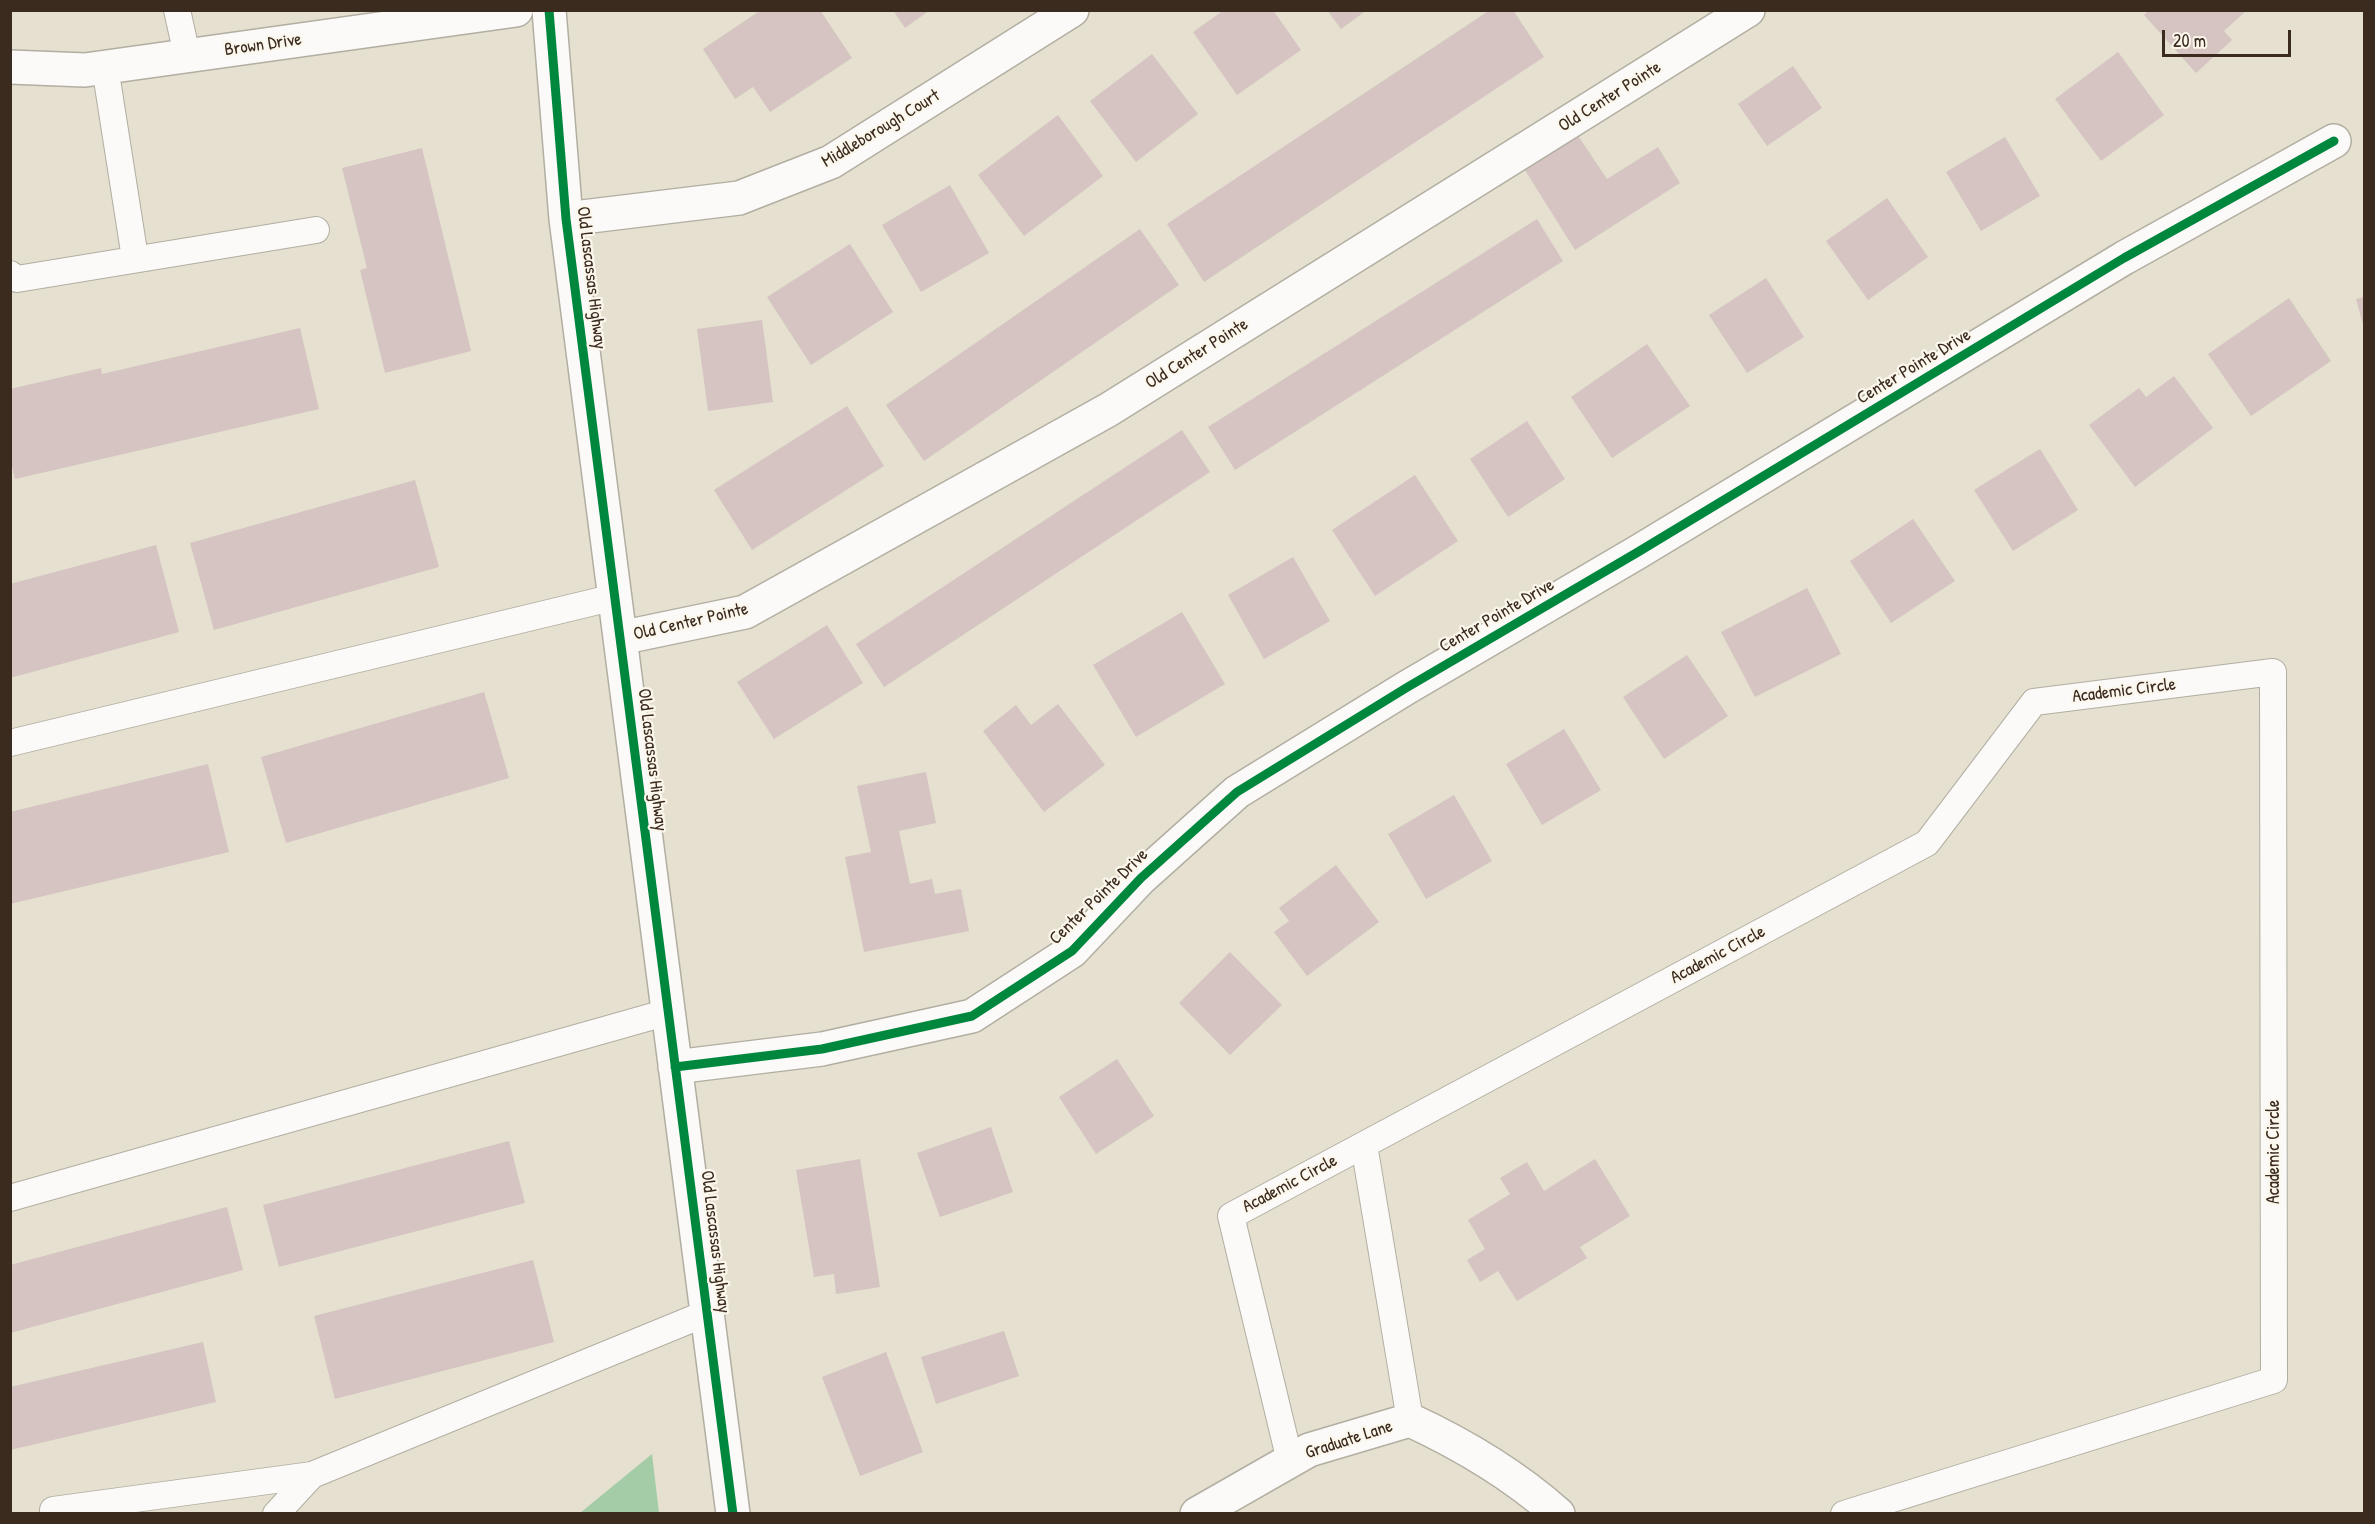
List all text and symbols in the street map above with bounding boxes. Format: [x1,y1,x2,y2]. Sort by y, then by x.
scale bar [2165,18,2294,56]
text: 20 m [2173,28,2206,53]
street label: Brown Drive [223,29,303,61]
street label: Old Center Pointe [1555,57,1665,137]
street label: Middleborough Court [818,85,944,173]
street label: Old Lascassas Highway [572,205,610,351]
street label: Old Center Pointe [1142,314,1252,394]
street label: Center Pointe Drive [1853,325,1975,409]
street label: Center Pointe Drive [1436,574,1558,658]
street label: Old Center Pointe [632,598,750,646]
street label: Academic Circle [2071,674,2177,708]
street label: Old Lascassas Highway [633,687,671,833]
street label: Center Pointe Drive [1045,844,1153,950]
street label: Academic Circle [1667,921,1769,989]
street label: Academic Circle [2263,1100,2285,1204]
street label: Academic Circle [1239,1150,1341,1218]
street label: Old Lascassas Highway [696,1169,734,1315]
street label: Graduate Lane [1303,1416,1395,1464]

